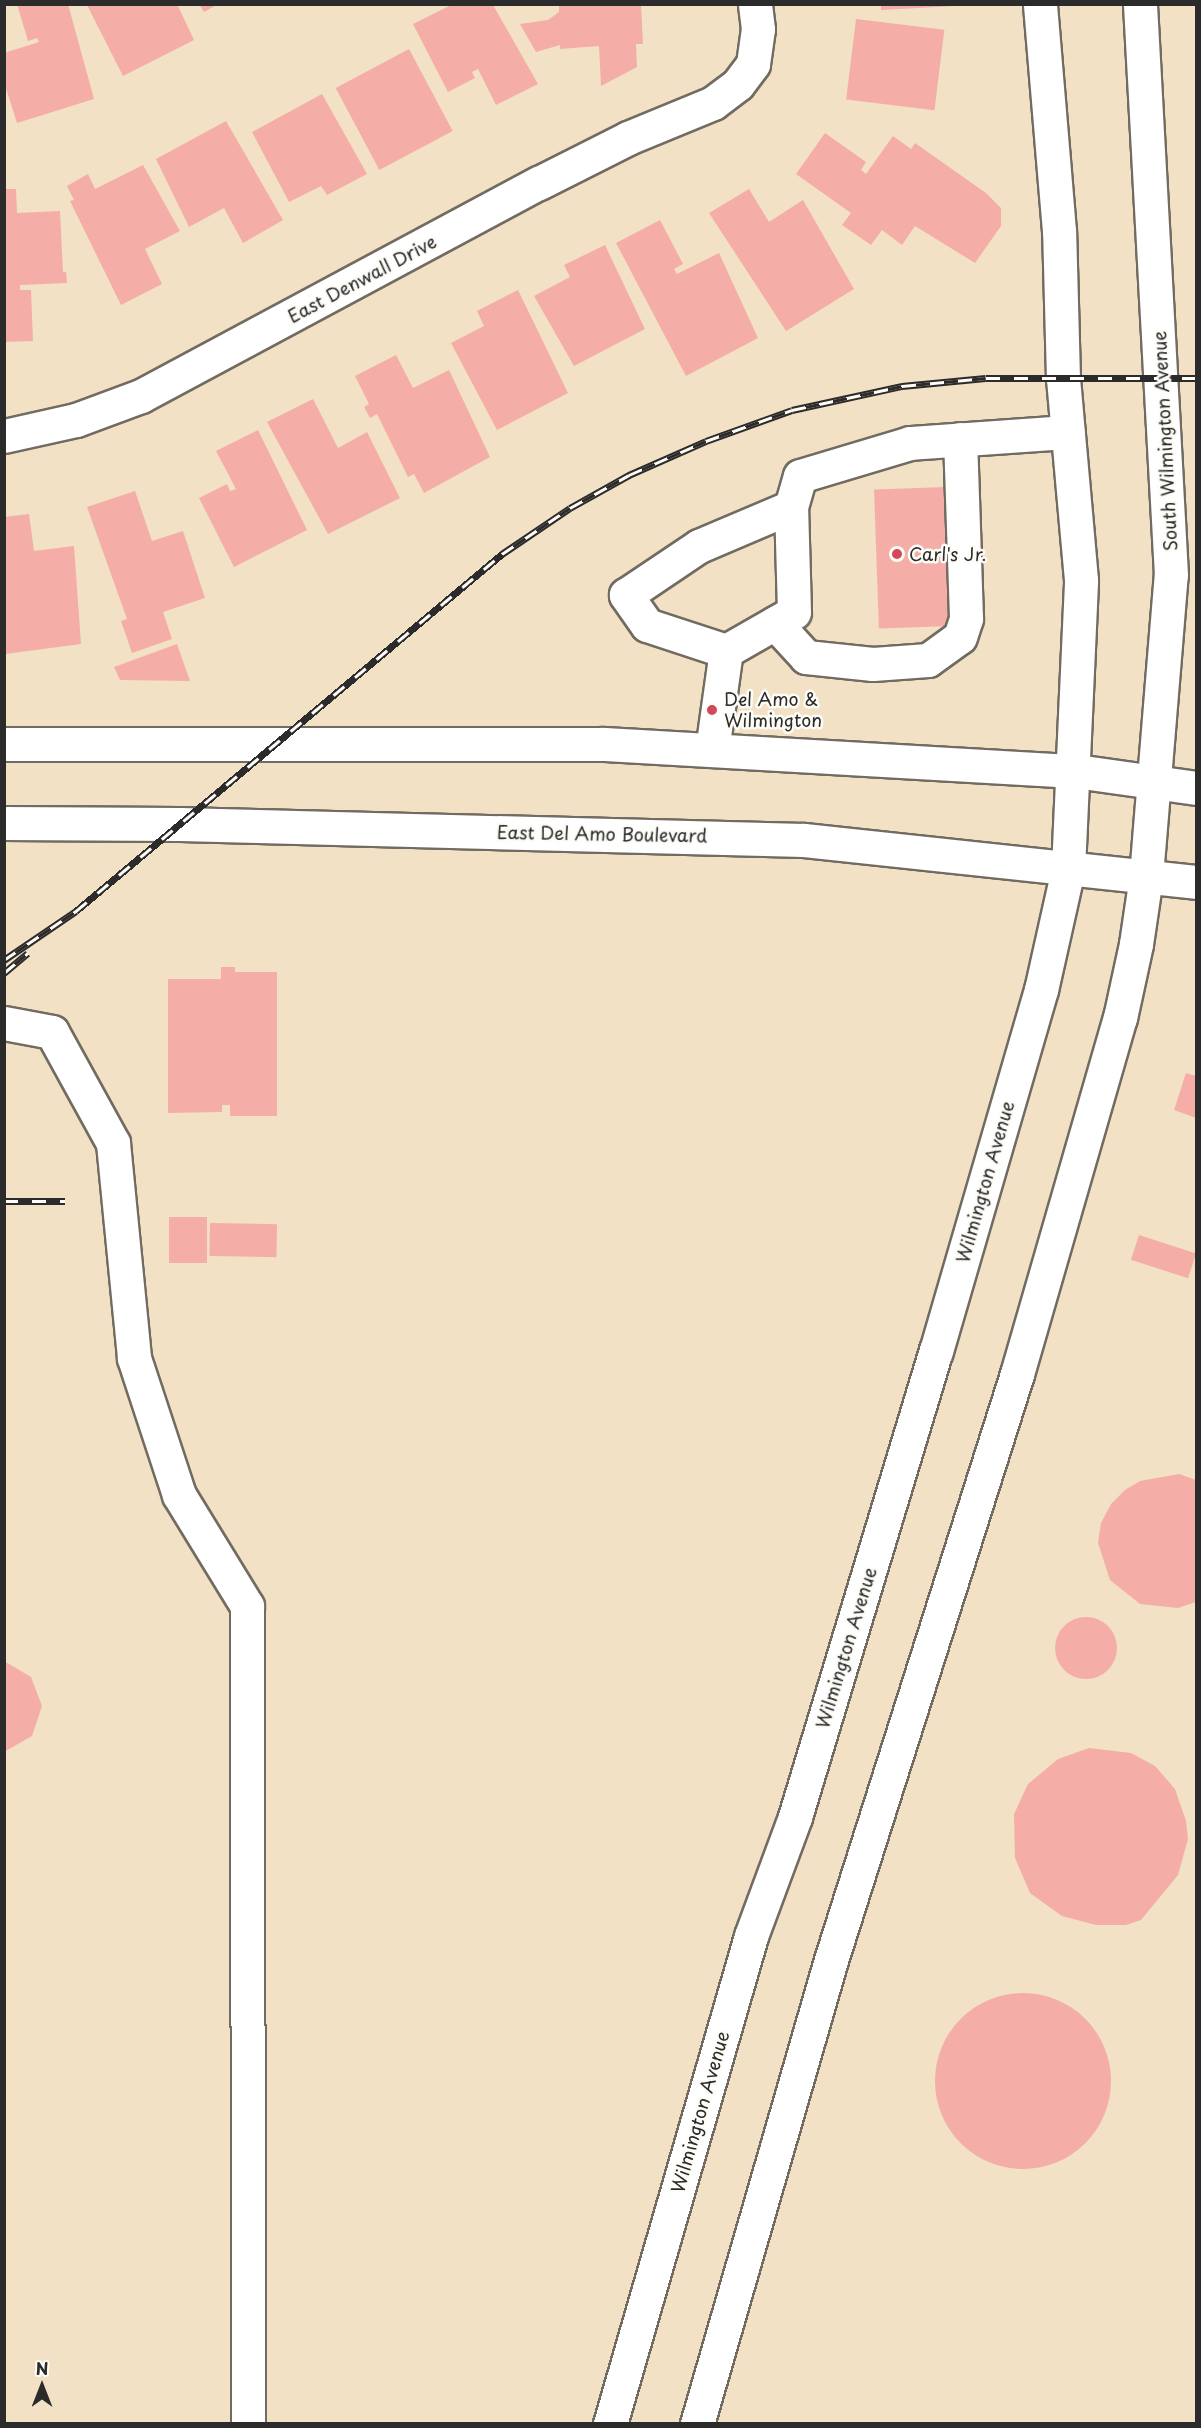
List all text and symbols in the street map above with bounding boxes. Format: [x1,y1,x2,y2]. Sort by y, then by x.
street label: East Denwall Drive [284,231,440,327]
street label: South Wilmington Avenue [1148,330,1182,552]
place label: Carl's Jr. [909,543,987,565]
marker: Carl's Jr. [890,547,904,561]
place label: Del Amo & Wilmington [724,689,822,732]
marker: Del Amo & Wilmington [705,703,719,717]
street label: East Del Amo Boulevard [497,821,707,847]
street label: Wilmington Avenue [952,1099,1018,1265]
street label: Wilmington Avenue [811,1566,881,1730]
street label: Wilmington Avenue [667,2029,733,2195]
north arrow [12,2356,72,2416]
text: N [36,2356,48,2380]

